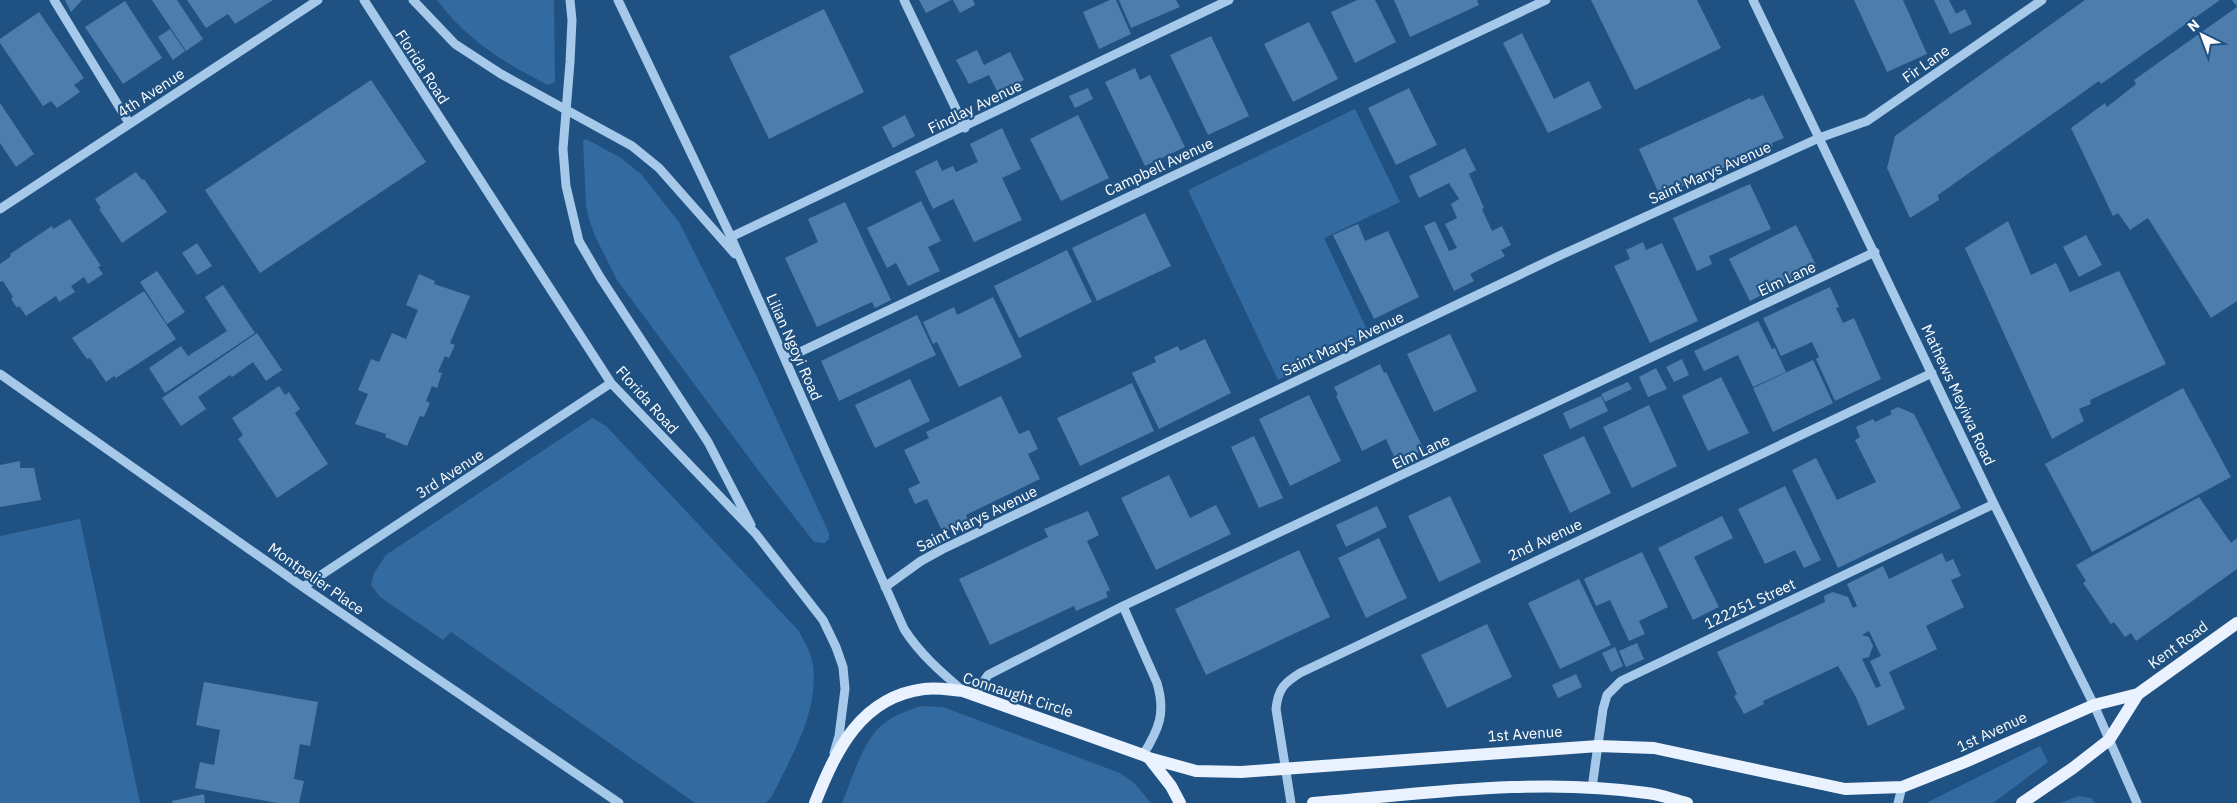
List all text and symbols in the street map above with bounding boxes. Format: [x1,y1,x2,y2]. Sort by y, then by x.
north arrow [2177,10,2227,60]
text: N [2184,15,2203,35]
street label: Florida Road [391,26,453,107]
street label: Fir Lane [1898,40,1953,87]
street label: 4th Avenue [114,64,188,121]
street label: Findlay Avenue [925,76,1025,138]
street label: Campbell Avenue [1101,133,1216,200]
street label: Saint Marys Avenue [1646,137,1774,208]
street label: Elm Lane [1755,257,1819,300]
street label: Lilian Ngoyi Road [762,290,827,403]
street label: Saint Marys Avenue [1279,307,1407,380]
street label: Mathews Meyiwa Road [1917,321,1999,468]
street label: Florida Road [612,362,683,438]
street label: Elm Lane [1389,430,1453,473]
street label: 3rd Avenue [412,445,487,502]
street label: Saint Marys Avenue [913,481,1040,556]
street label: 2nd Avenue [1505,514,1585,565]
street label: Montpelier Place [264,538,368,619]
street label: 122251 Street [1701,574,1799,633]
street label: Kent Road [2144,617,2211,673]
street label: Connaught Circle [961,668,1076,721]
street label: 1st Avenue [1954,707,2030,756]
street label: 1st Avenue [1487,721,1563,746]

